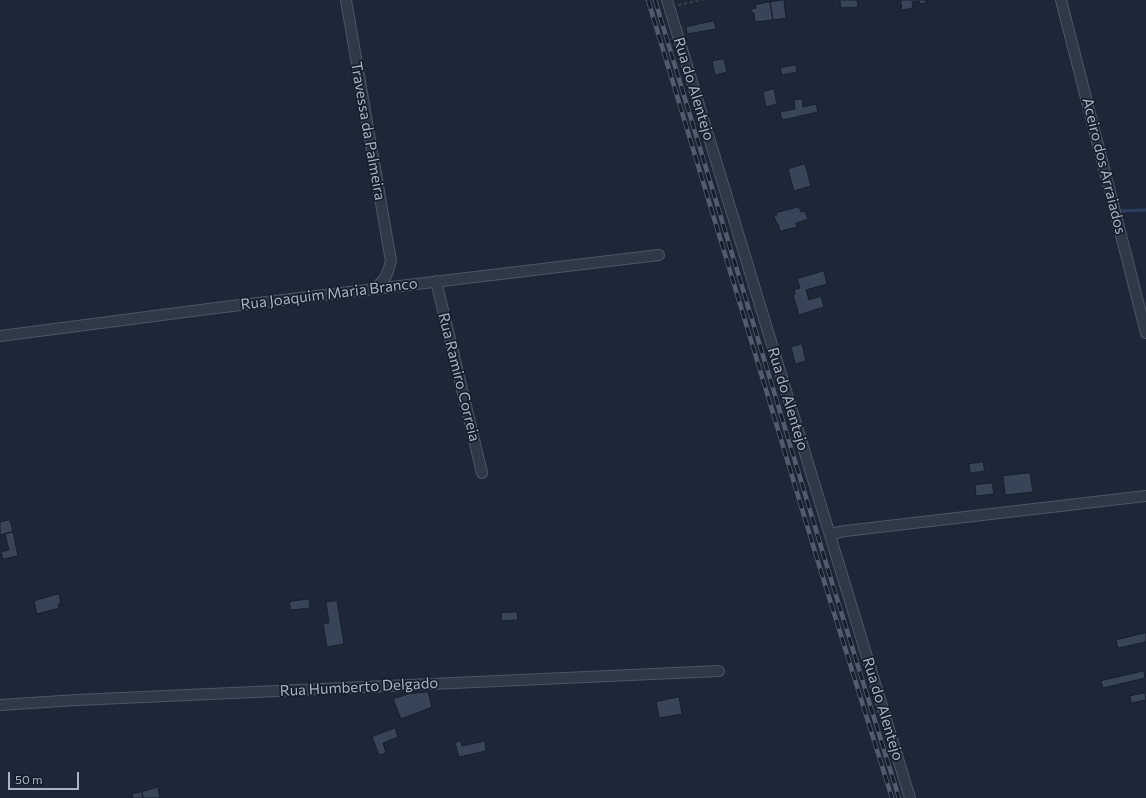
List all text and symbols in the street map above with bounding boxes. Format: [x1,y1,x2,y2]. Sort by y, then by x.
street label: Rua do Alentejo [670,35,718,143]
street label: Travessa da Palmeira [347,60,389,202]
street label: Aceiro dos Arraiados [1078,96,1130,236]
street label: Rua Joaquim Maria Branco [239,274,419,314]
street label: Rua Ramiro Correia [434,311,484,443]
street label: Rua do Alentejo [764,345,812,453]
street label: Rua do Alentejo [859,655,907,763]
street label: Rua Humberto Delgado [279,674,439,700]
scale bar [10,764,81,790]
text: 50 m [15,772,43,786]

